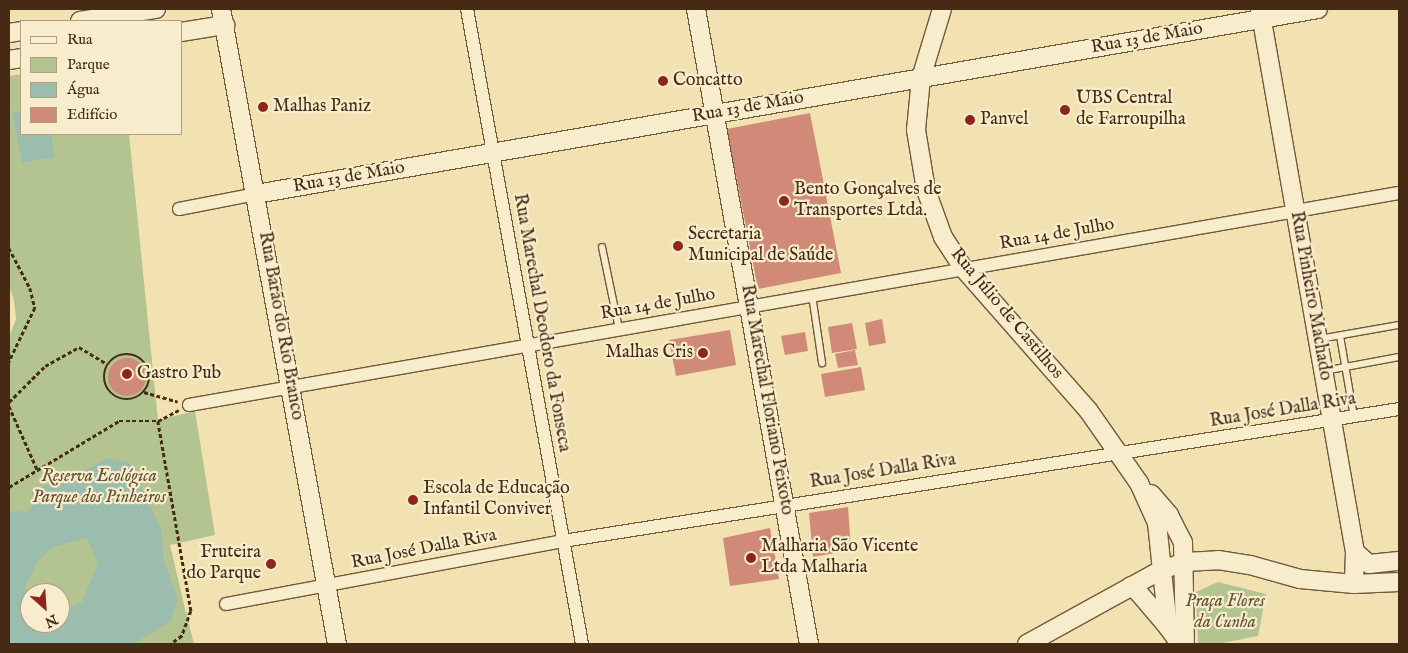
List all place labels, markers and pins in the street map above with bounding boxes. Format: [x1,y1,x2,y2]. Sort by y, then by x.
place label: Concatto [673,70,743,92]
marker: Concatto [657,75,669,87]
place label: UBS Central de Farroupilha [1076,89,1186,132]
place label: Malhas Paniz [273,96,371,118]
marker: Malhas Paniz [257,101,269,113]
marker: UBS Central de Farroupilha [1058,103,1072,117]
place label: Panvel [980,109,1029,131]
marker: Panvel [964,114,976,126]
place label: Bento Gonçalves de Transportes Ltda. [794,180,941,222]
marker: Bento Gonçalves de Transportes Ltda. [778,195,790,207]
place label: Secretaria Municipal de Saúde [688,225,833,268]
marker: Secretaria Municipal de Saúde [672,240,684,252]
place label: Malhas Cris [605,342,693,364]
marker: Malhas Cris [697,347,709,359]
place label: Gastro Pub [137,363,221,385]
marker: Gastro Pub [121,368,133,380]
place label: Escola de Educação Infantil Conviver [423,479,570,522]
marker: Escola de Educação Infantil Conviver [407,494,419,506]
place label: Malharia São Vicente Ltda Malharia [761,537,918,580]
place label: Fruteira do Parque [187,543,261,586]
marker: Malharia São Vicente Ltda Malharia [745,552,757,564]
marker: Fruteira do Parque [265,558,277,570]

